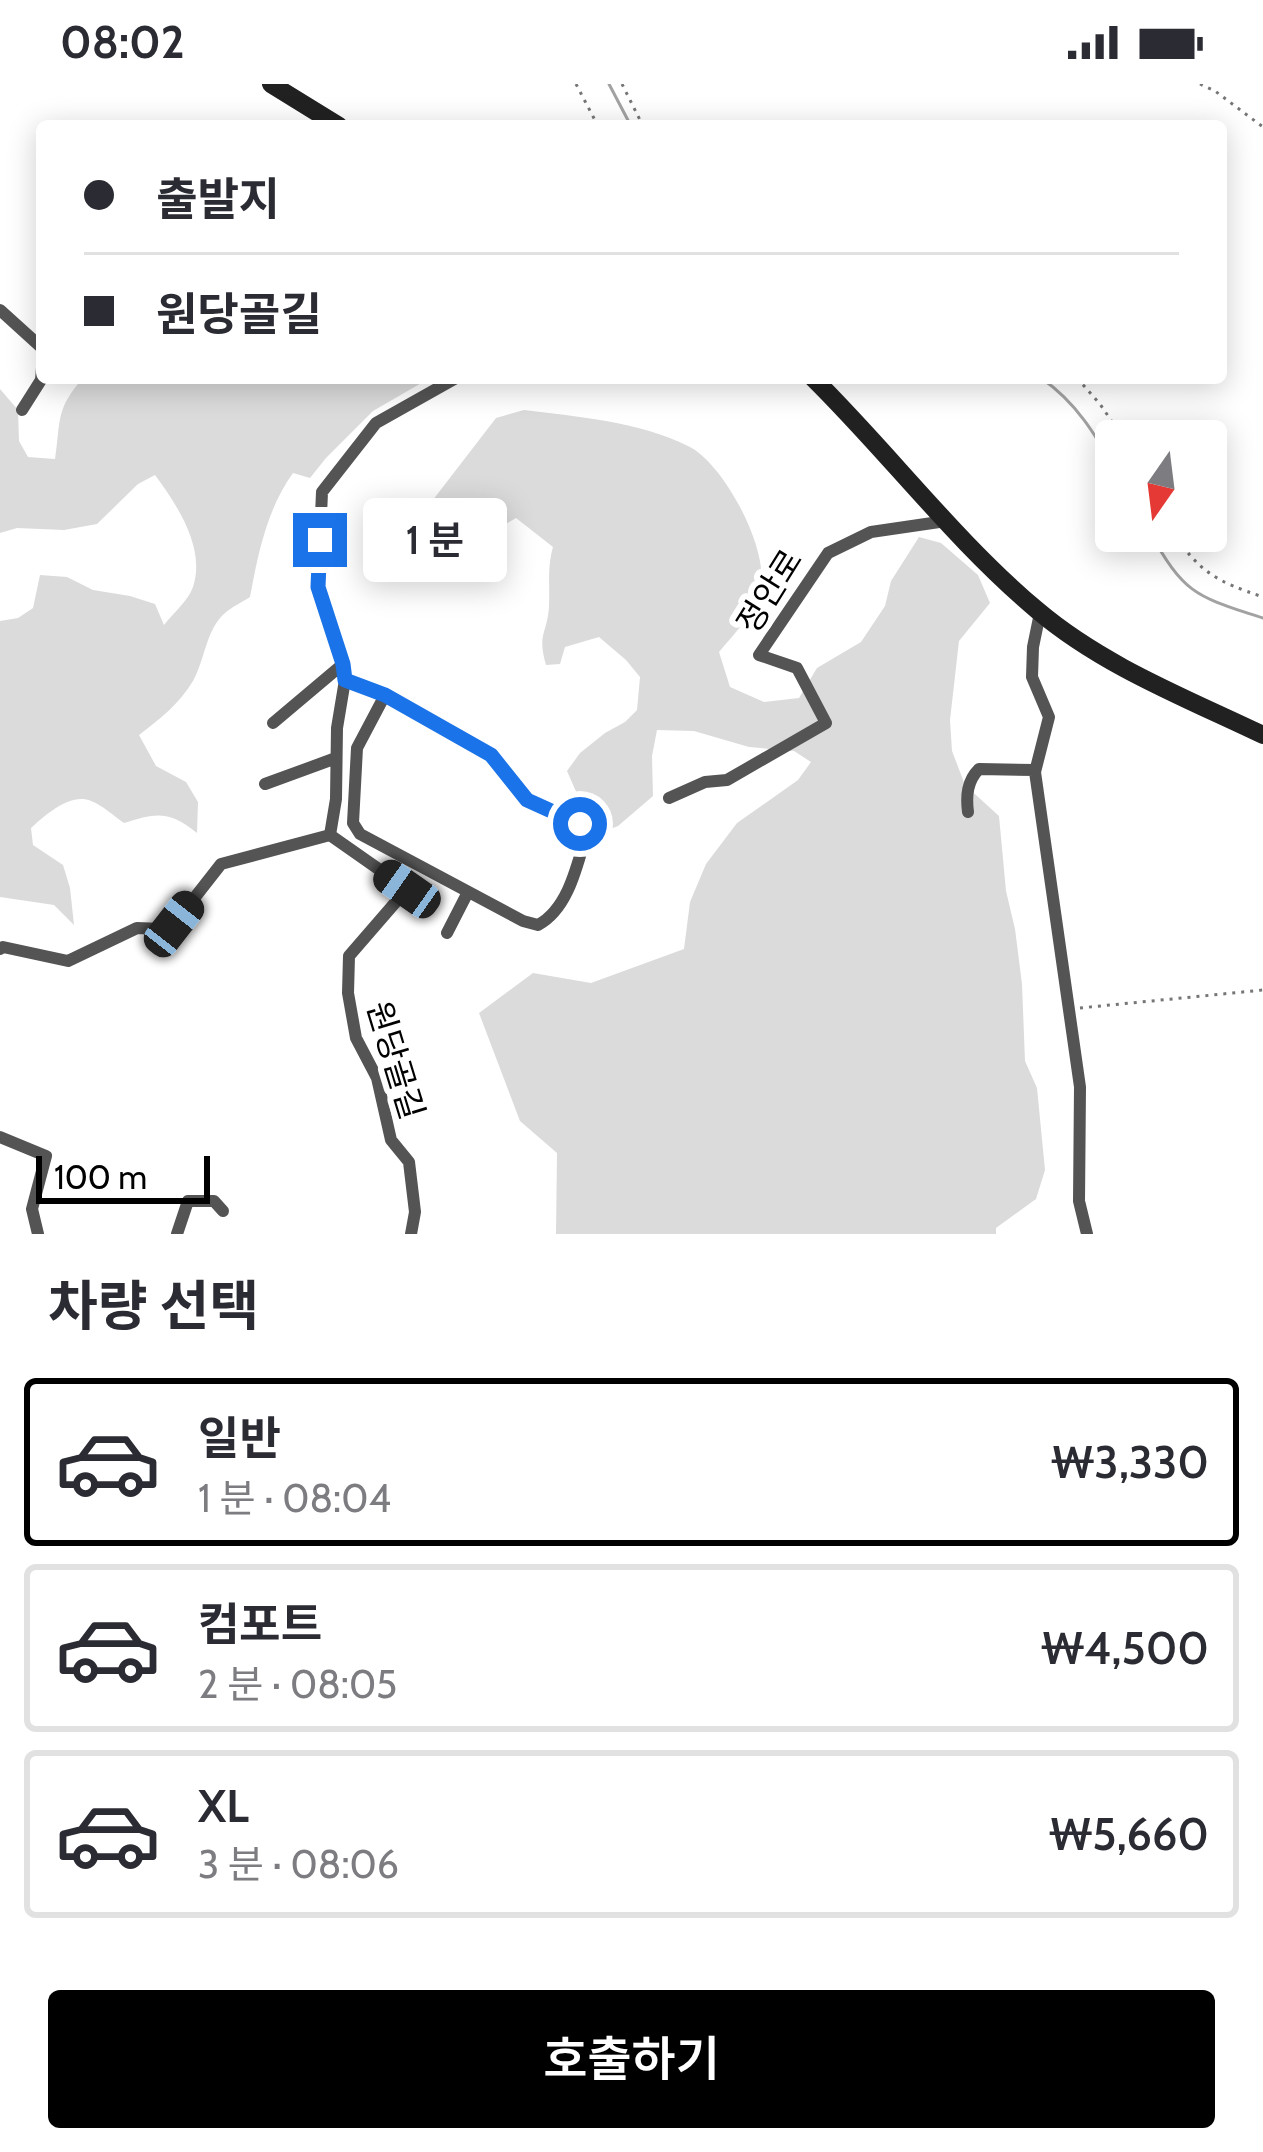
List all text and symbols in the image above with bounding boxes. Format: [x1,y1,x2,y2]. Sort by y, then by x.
text: 08:02 [60,15,185,69]
text: 출발지 [156,172,280,226]
text: 원당골길 [156,287,322,341]
north arrow [1095,420,1227,552]
map controls [1095,420,1227,552]
callout: 1 분 [362,498,506,582]
route end [293,513,347,567]
text: 1 분 [406,516,464,564]
street label: 정안로 [728,542,810,640]
route start [553,797,607,851]
car [367,854,447,924]
car [138,885,210,963]
street label: 원당골길 [359,996,433,1124]
scale bar [36,1150,210,1203]
text: 100 m [54,1157,147,1197]
text: 차량 선택 [48,1273,259,1339]
icon: car [54,1408,162,1516]
text: 일반 [198,1411,281,1465]
text: ₩3,330 [1051,1435,1209,1489]
text: 1 분 · 08:04 [198,1474,391,1522]
icon: car [54,1594,162,1702]
text: 컴포트 [198,1597,322,1651]
text: ₩4,500 [1041,1621,1209,1675]
text: 2 분 · 08:05 [198,1660,397,1708]
text: XL [198,1779,249,1833]
icon: car [54,1780,162,1888]
text: ₩5,660 [1049,1807,1209,1861]
text: 3 분 · 08:06 [198,1840,399,1888]
button: 호출하기 [48,1990,1215,2128]

